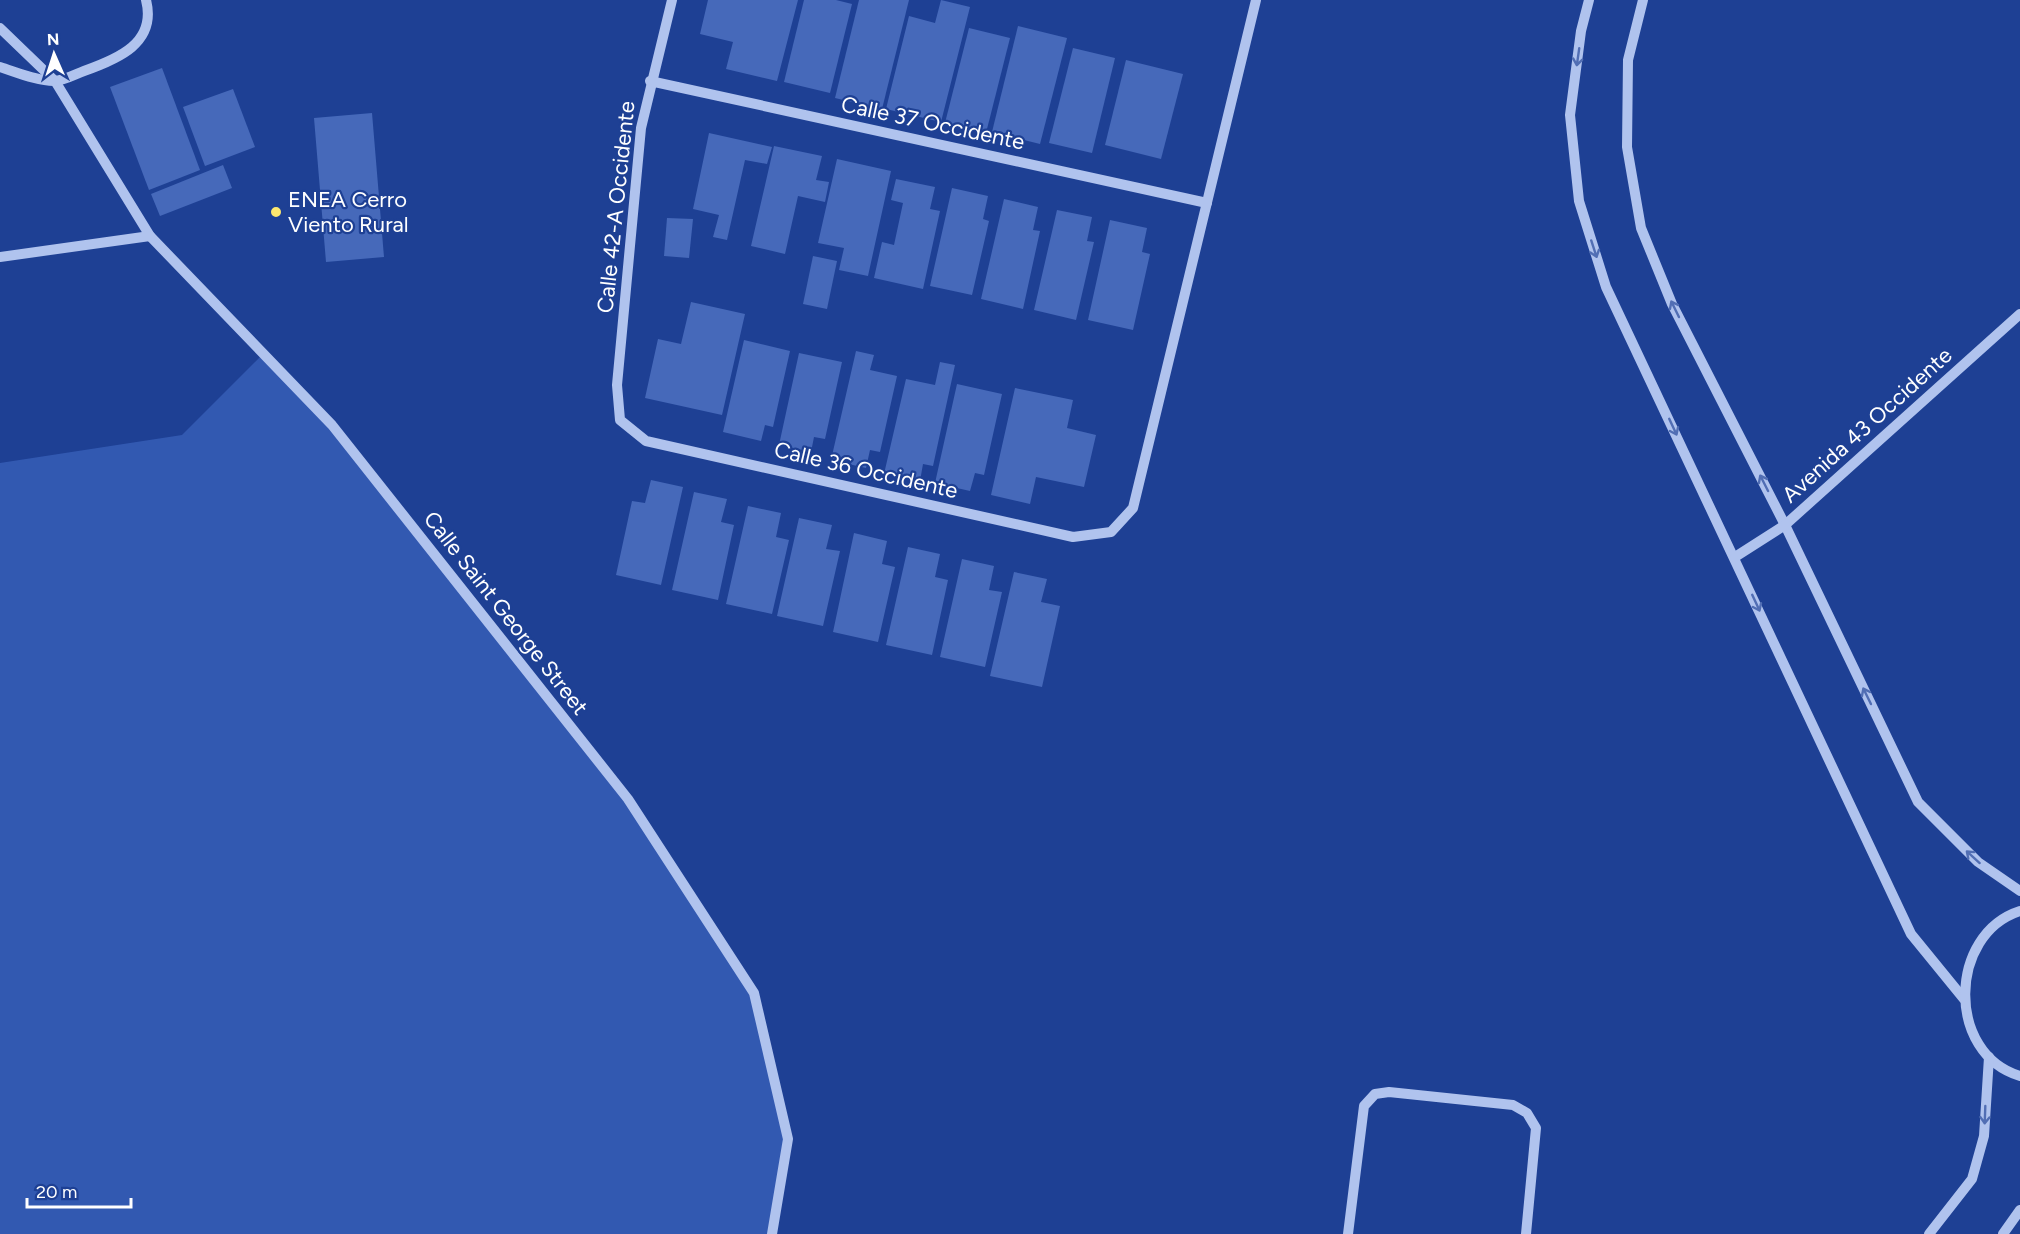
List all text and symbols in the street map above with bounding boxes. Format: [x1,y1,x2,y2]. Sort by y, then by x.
north arrow [24,24,84,84]
text: N [47,30,60,49]
one-way arrow [1572,47,1583,67]
street label: Calle 37 Occidente [839,90,1027,156]
street label: Calle 42-A Occidente [591,100,641,314]
place label: ENEA Cerro Viento Rural [288,186,409,238]
marker: ENEA Cerro Viento Rural [269,205,283,219]
one-way arrow [1589,239,1600,258]
one-way arrow [1669,301,1681,319]
street label: Avenida 43 Occidente [1776,342,1958,508]
one-way arrow [1667,417,1679,435]
street label: Calle 36 Occidente [772,436,960,504]
one-way arrow [1757,474,1769,492]
street label: Calle Saint George Street [418,506,594,720]
one-way arrow [1751,594,1763,612]
one-way arrow [1861,688,1873,706]
one-way arrow [1966,850,1981,864]
one-way arrow [1979,1105,1990,1125]
scale bar [27,1171,130,1209]
text: 20 m [36,1181,77,1203]

